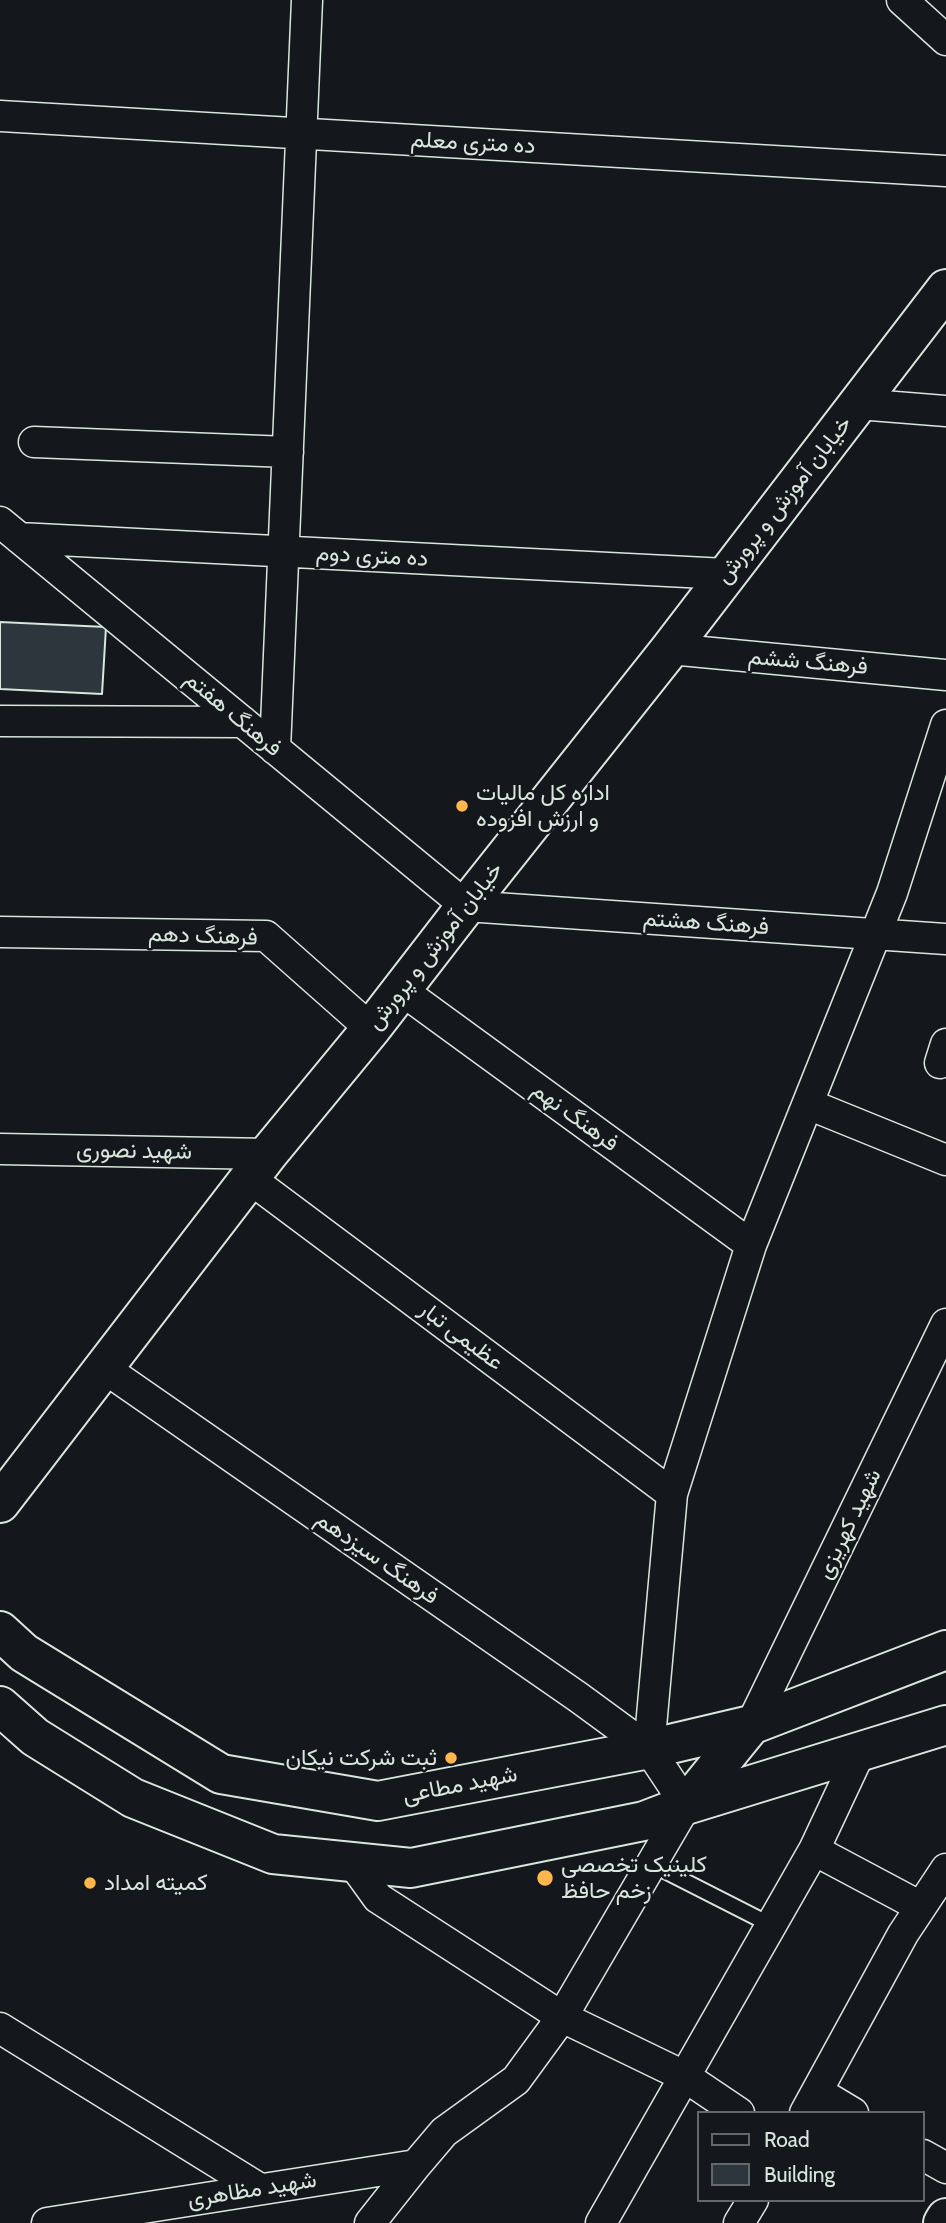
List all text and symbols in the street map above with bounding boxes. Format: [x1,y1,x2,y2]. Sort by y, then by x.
street label: ده متری معلم [410,126,536,160]
street label: خیابان آموزش و پرورش [710,411,858,589]
street label: ده متری دوم [315,539,429,573]
street label: فرهنگ ششم [747,643,869,681]
street label: فرهنگ هفتم [179,665,287,763]
place label: اداره کل مالیات و ارزش افزوده [476,779,610,833]
marker: اداره کل مالیات و ارزش افزوده [454,798,470,814]
street label: خیابان آموزش و پرورش [361,857,509,1035]
street label: فرهنگ هشتم [642,905,770,941]
street label: فرهنگ دهم [148,920,258,952]
street label: فرهنگ نهم [526,1076,624,1158]
street label: شهید نصوری [76,1136,192,1166]
street label: عظیمی تبار [413,1295,509,1377]
street label: شهید کهریزی [811,1464,887,1584]
street label: فرهنگ سیزدهم [310,1505,444,1611]
place label: ثبت شرکت نیکان [286,1744,437,1772]
marker: ثبت شرکت نیکان [443,1750,459,1766]
street label: شهید مطاعی [400,1760,520,1810]
place label: کلینیک تخصصی زخم حافظ [561,1851,707,1905]
marker: کلینیک تخصصی زخم حافظ [535,1868,555,1888]
place label: کمیته امداد [104,1869,208,1897]
marker: کمیته امداد [82,1875,98,1891]
legend [698,2111,925,2202]
text: Road [764,2127,810,2152]
text: Building [764,2162,835,2187]
street label: شهید مظاهری [186,2166,318,2214]

